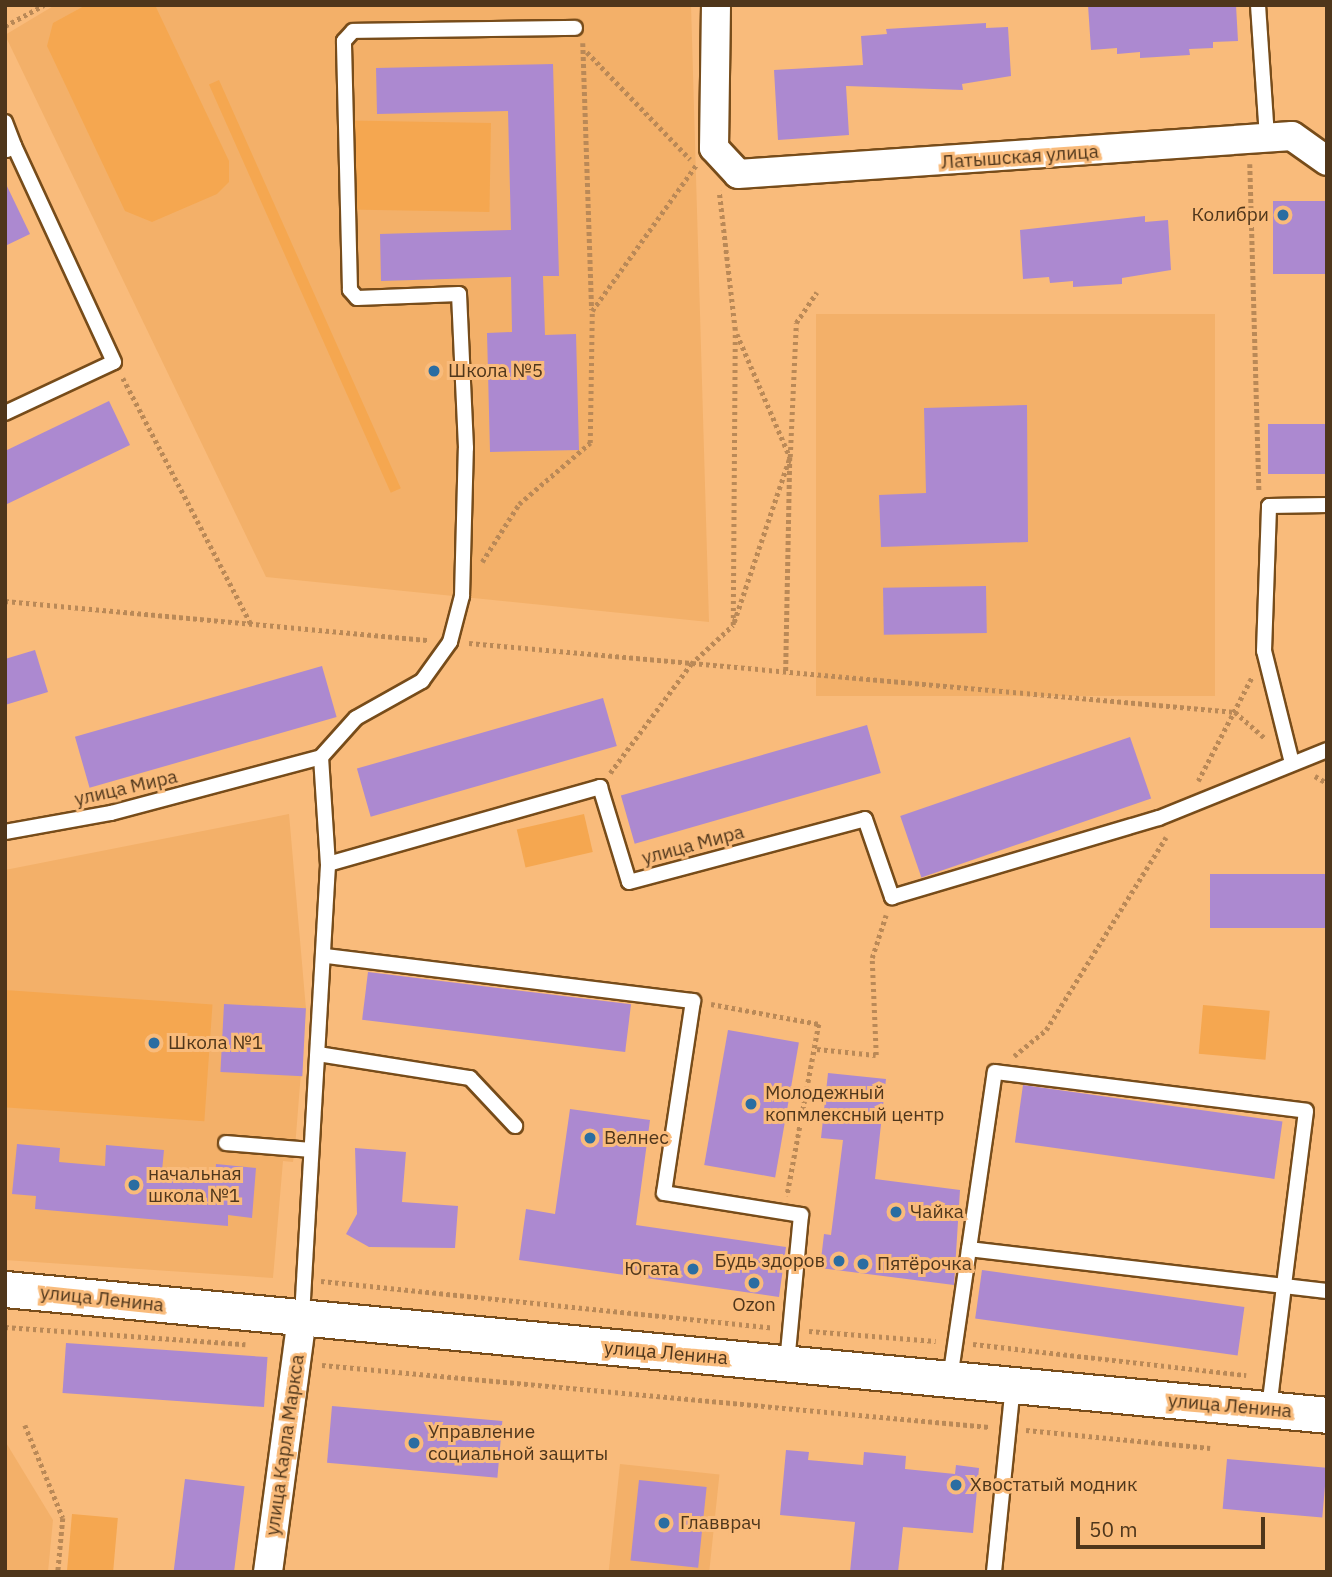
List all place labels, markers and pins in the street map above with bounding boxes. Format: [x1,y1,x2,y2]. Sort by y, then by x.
place label: Колибри [1192,204,1269,226]
marker: Колибри [1275,207,1291,223]
place label: Школа №5 [448,360,543,382]
marker: Школа №5 [426,363,442,379]
place label: Школа №1 [168,1032,263,1054]
marker: Школа №1 [146,1035,162,1051]
place label: Молодежный копмлексный центр [765,1082,944,1126]
marker: Молодежный копмлексный центр [743,1096,759,1112]
place label: Велнес [604,1127,669,1149]
marker: Велнес [582,1130,598,1146]
place label: начальная школа №1 [148,1163,242,1207]
marker: начальная школа №1 [126,1177,142,1193]
place label: Чайка [910,1201,964,1223]
marker: Чайка [888,1204,904,1220]
place label: Будь здоров [714,1250,825,1272]
marker: Будь здоров [831,1253,847,1269]
place label: Пятёрочка [877,1253,972,1275]
marker: Пятёрочка [855,1256,871,1272]
place label: Югата [624,1258,679,1280]
marker: Югата [685,1261,701,1277]
marker: Ozon [746,1275,762,1291]
place label: Ozon [732,1294,776,1316]
place label: Управление социальной защиты [428,1421,608,1465]
marker: Управление социальной защиты [406,1435,422,1451]
place label: Хвостатый модник [970,1474,1137,1496]
marker: Хвостатый модник [948,1477,964,1493]
place label: Главврач [680,1512,761,1534]
marker: Главврач [654,1513,674,1533]

